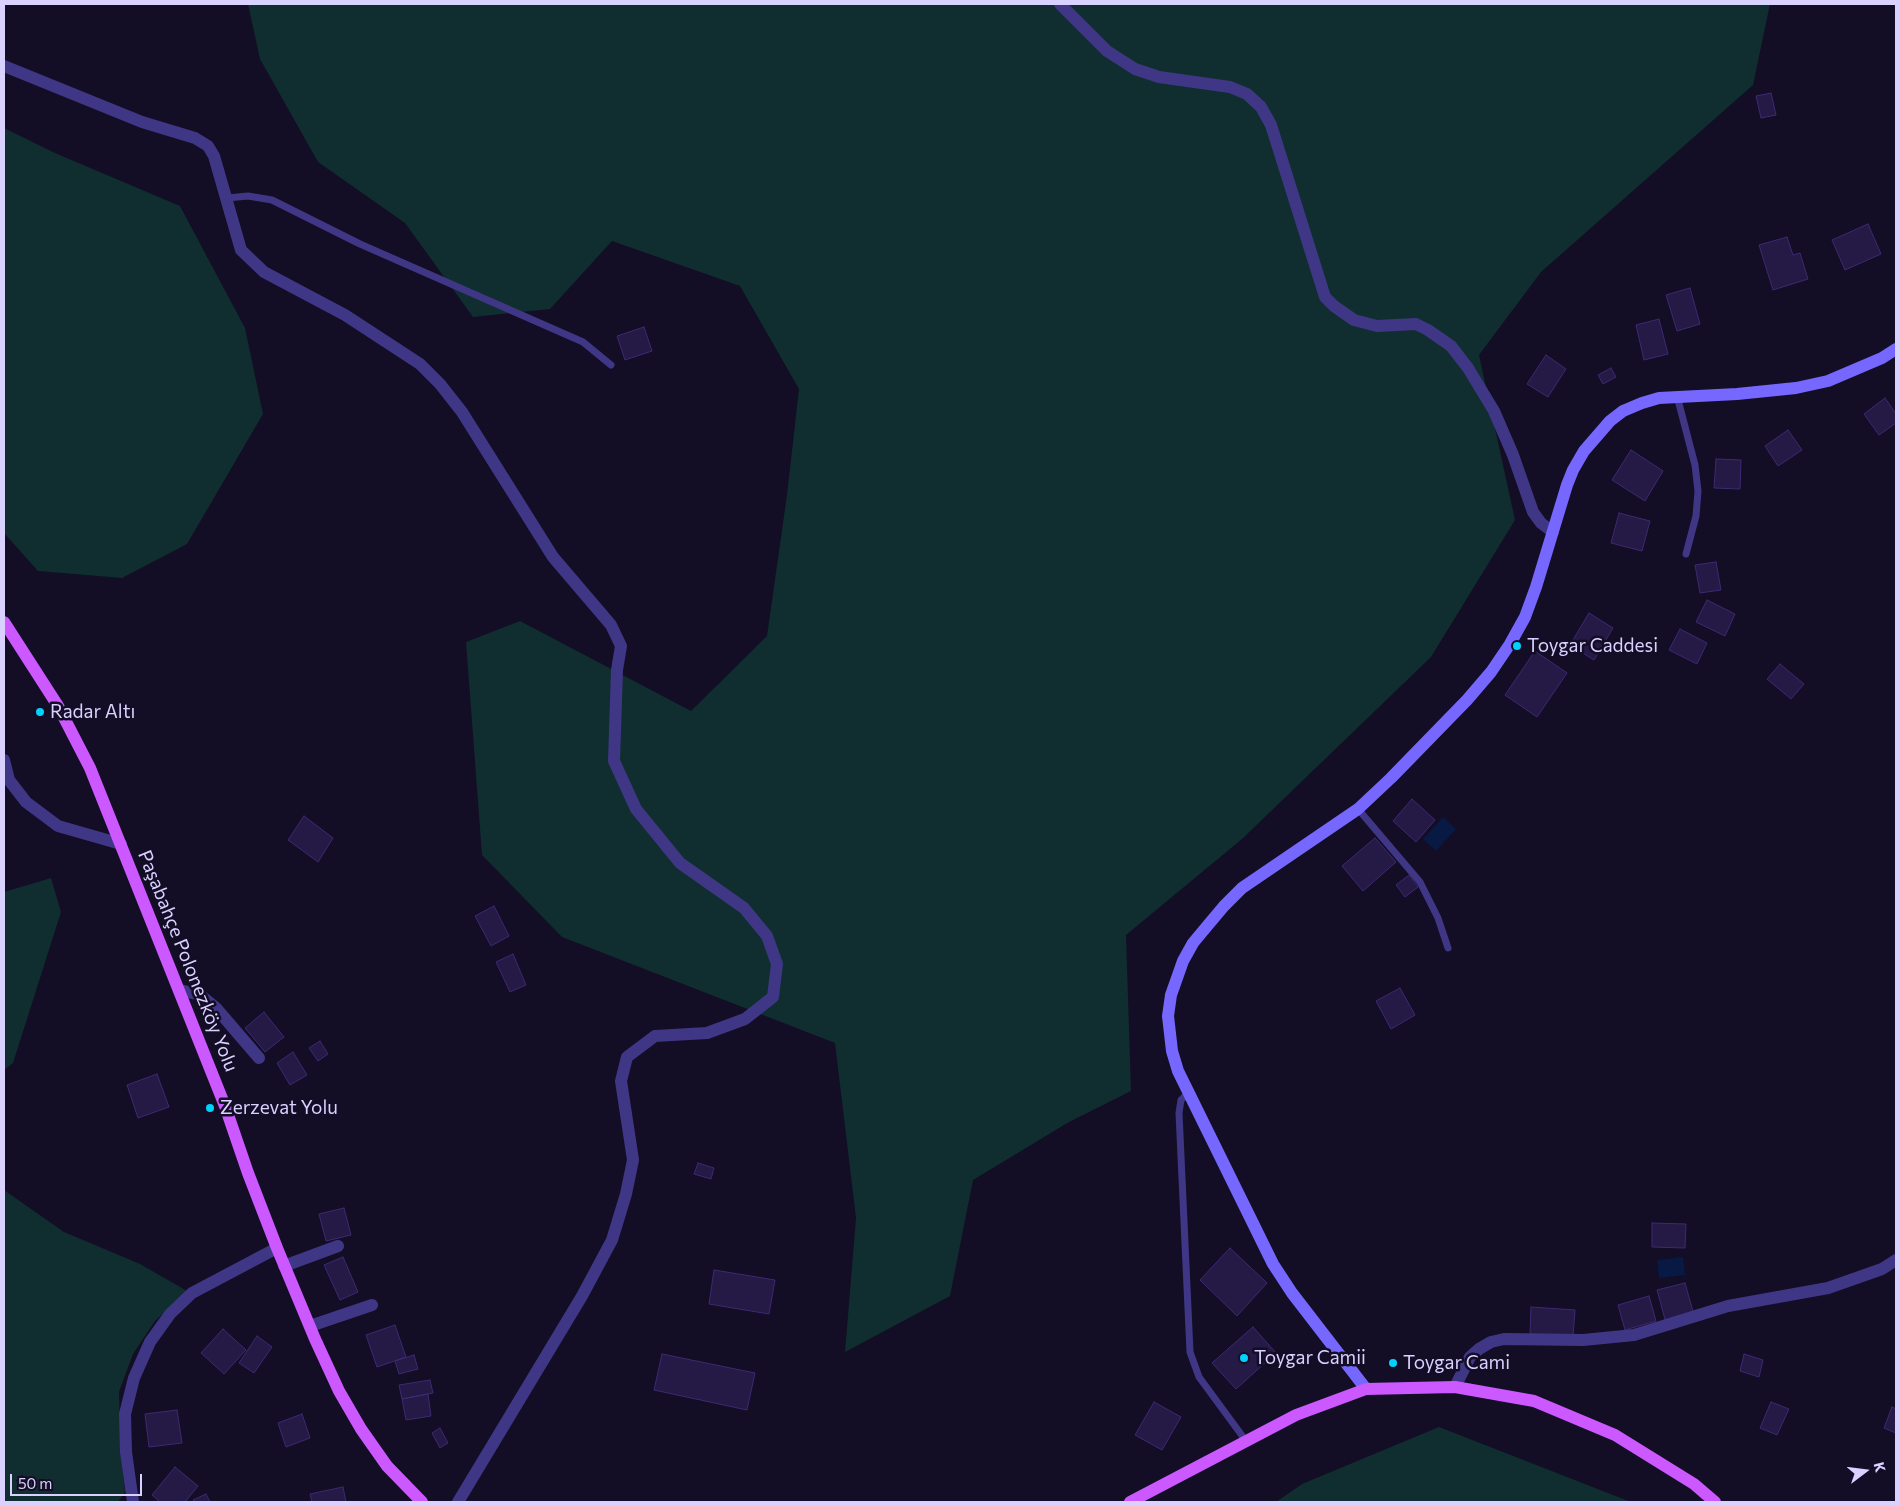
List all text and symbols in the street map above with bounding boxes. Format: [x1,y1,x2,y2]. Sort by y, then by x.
place label: Toygar Caddesi [1527,635,1658,657]
marker: Toygar Caddesi [1511,640,1523,652]
place label: Radar Altı [50,701,135,723]
marker: Radar Altı [34,706,46,718]
street label: Paşabahçe Polonezköy Yolu [133,847,243,1075]
place label: Zerzevat Yolu [220,1097,338,1119]
marker: Zerzevat Yolu [204,1102,216,1114]
place label: Toygar Camii [1254,1347,1366,1369]
marker: Toygar Camii [1238,1352,1250,1364]
place label: Toygar Cami [1403,1352,1510,1374]
marker: Toygar Cami [1387,1357,1399,1369]
north arrow [1840,1446,1890,1496]
text: K [1870,1460,1889,1474]
scale bar [12,1464,145,1496]
text: 50 m [18,1474,52,1492]

